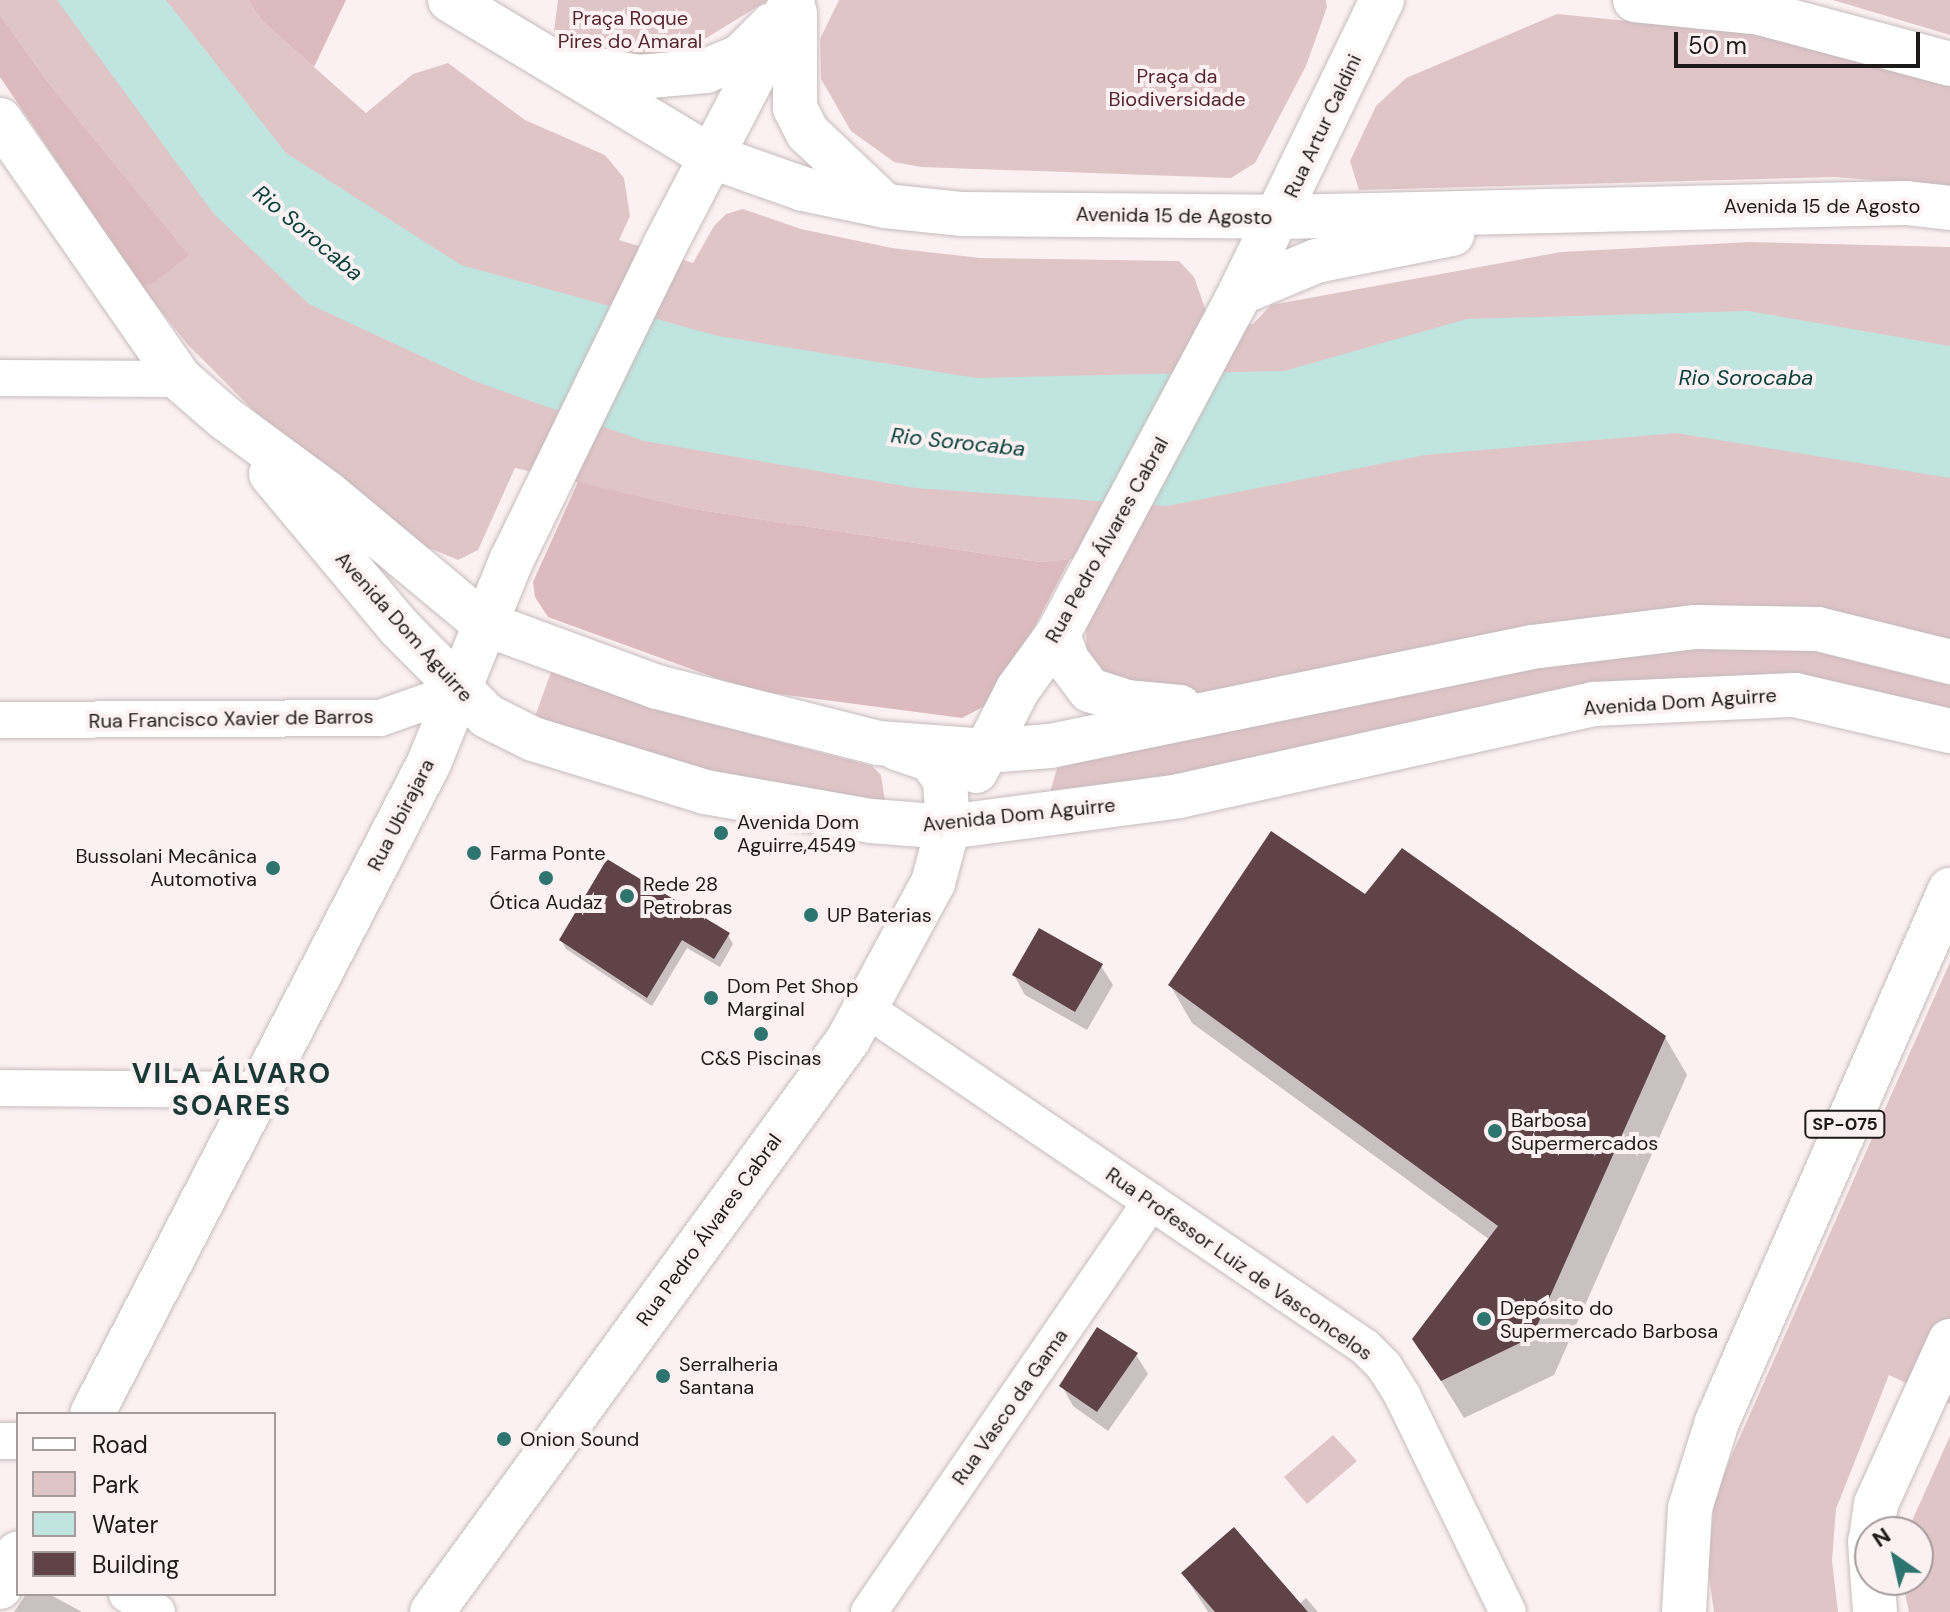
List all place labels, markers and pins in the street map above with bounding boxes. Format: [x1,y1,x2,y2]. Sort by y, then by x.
place label: Avenida Dom Aguirre,4549 [737,810,859,857]
marker: Avenida Dom Aguirre,4549 [712,824,730,842]
place label: Farma Ponte [490,841,606,865]
place label: Bussolani Mecânica Automotiva [76,844,257,891]
marker: Farma Ponte [465,844,483,862]
marker: Bussolani Mecânica Automotiva [264,859,282,877]
marker: Ótica Audaz [537,869,555,887]
place label: Rede 28 Petrobras [643,872,733,919]
marker: Rede 28 Petrobras [618,887,636,905]
place label: Ótica Audaz [490,890,602,914]
place label: UP Baterias [827,903,932,927]
marker: UP Baterias [802,906,820,924]
place label: Dom Pet Shop Marginal [727,974,858,1021]
marker: Dom Pet Shop Marginal [702,989,720,1007]
marker: C&S Piscinas [752,1025,770,1043]
place label: C&S Piscinas [700,1046,822,1070]
place label: Barbosa Supermercados [1511,1108,1658,1155]
marker: Barbosa Supermercados [1486,1122,1504,1140]
place label: Depósito do Supermercado Barbosa [1500,1296,1718,1343]
marker: Depósito do Supermercado Barbosa [1475,1310,1493,1328]
place label: Serralheria Santana [679,1352,778,1399]
marker: Serralheria Santana [654,1367,672,1385]
place label: Onion Sound [520,1427,639,1451]
marker: Onion Sound [495,1430,513,1448]

